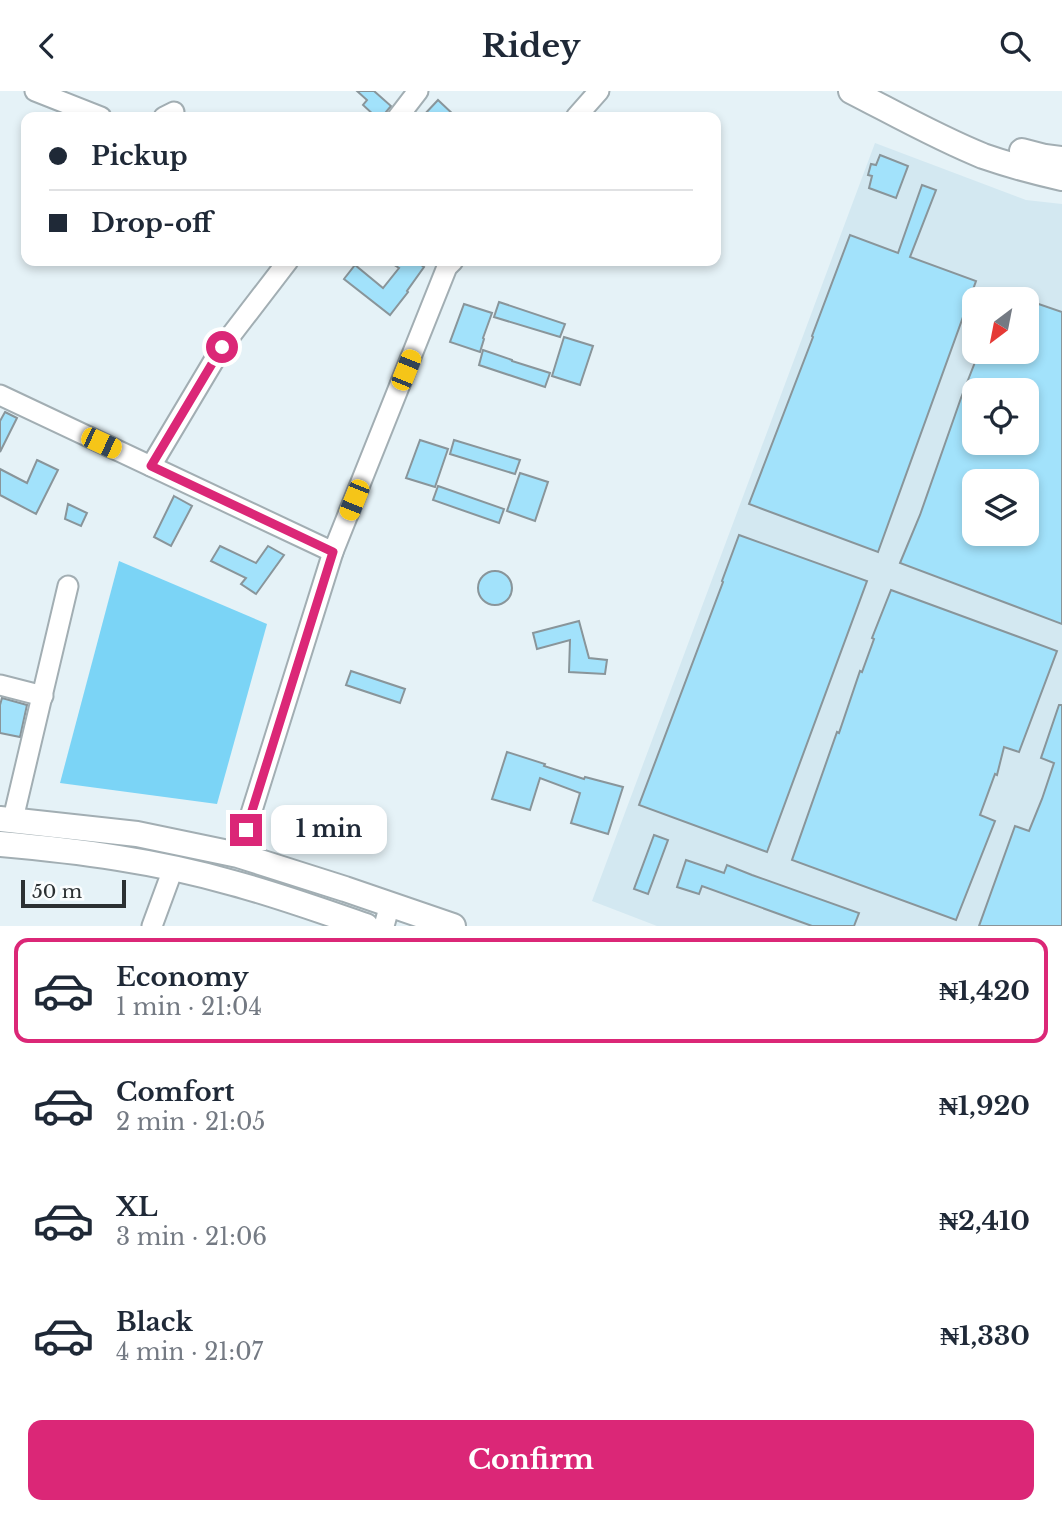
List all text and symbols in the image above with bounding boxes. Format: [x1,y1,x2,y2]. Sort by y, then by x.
text: Ridey [482,26,580,66]
icon: back [28,27,66,65]
icon: search [996,27,1034,65]
text: Pickup [91,140,188,172]
text: Drop-off [91,207,212,239]
north arrow [962,287,1040,364]
map controls [962,287,1039,546]
route start [206,331,238,363]
car [389,347,424,393]
button: locate [962,378,1039,455]
car [78,425,125,461]
button: layers [962,469,1039,546]
car [337,477,372,523]
callout: 1 min [270,805,386,855]
route end [230,814,262,846]
text: 1 min [296,815,362,843]
scale bar [21,877,126,909]
text: 50 m [32,880,82,903]
icon: car [32,959,95,1022]
text: Economy [116,961,249,993]
text: ₦1,420 [939,975,1030,1007]
text: 1 min · 21:04 [116,993,262,1021]
icon: car [32,1074,95,1137]
text: Comfort [116,1076,234,1108]
text: ₦1,920 [939,1090,1030,1122]
text: 2 min · 21:05 [116,1108,265,1136]
icon: car [32,1189,95,1252]
text: XL [116,1191,158,1223]
text: ₦2,410 [939,1205,1030,1237]
text: 3 min · 21:06 [116,1223,267,1251]
icon: car [32,1304,95,1367]
text: Black [116,1306,193,1338]
text: ₦1,330 [940,1320,1030,1352]
text: 4 min · 21:07 [116,1338,263,1366]
button: Confirm [28,1420,1034,1500]

